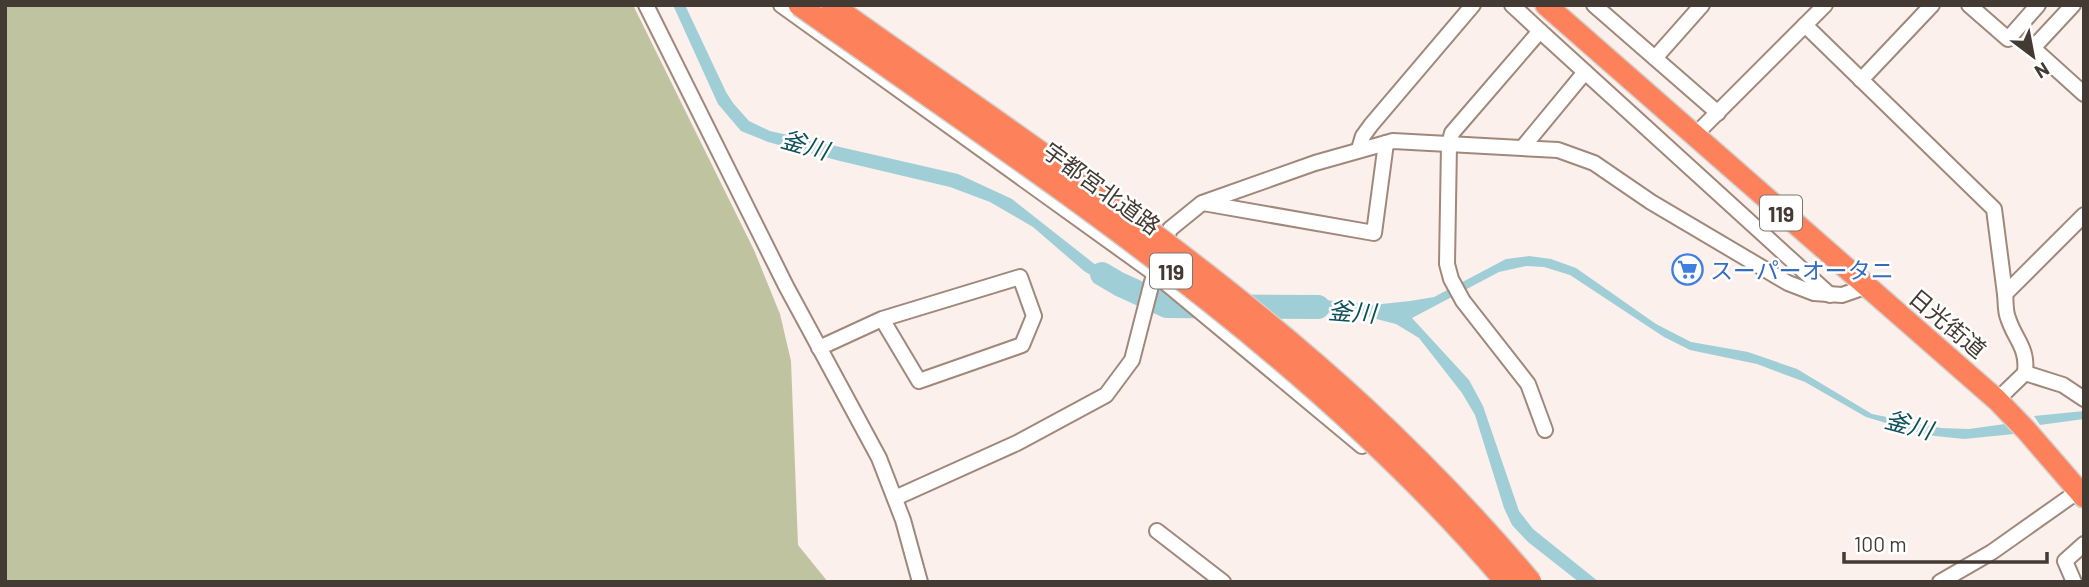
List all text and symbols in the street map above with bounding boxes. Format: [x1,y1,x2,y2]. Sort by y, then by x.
north arrow [1998,21,2068,91]
text: N [2031,58,2054,84]
water label: 釜川 [778,123,835,165]
street label: 宇都宮北道路 [1038,136,1166,240]
road number: 119 [1760,196,1802,230]
supermarket icon: スーパーオータニ [1670,253,1704,287]
road number: 119 [1150,254,1192,288]
place label: スーパーオータニ [1710,256,1894,284]
street label: 日光街道 [1904,283,1992,363]
water label: 釜川 [1327,295,1380,327]
water label: 釜川 [1882,404,1939,445]
scale bar [1844,520,2047,564]
text: 100 m [1854,531,1907,556]

